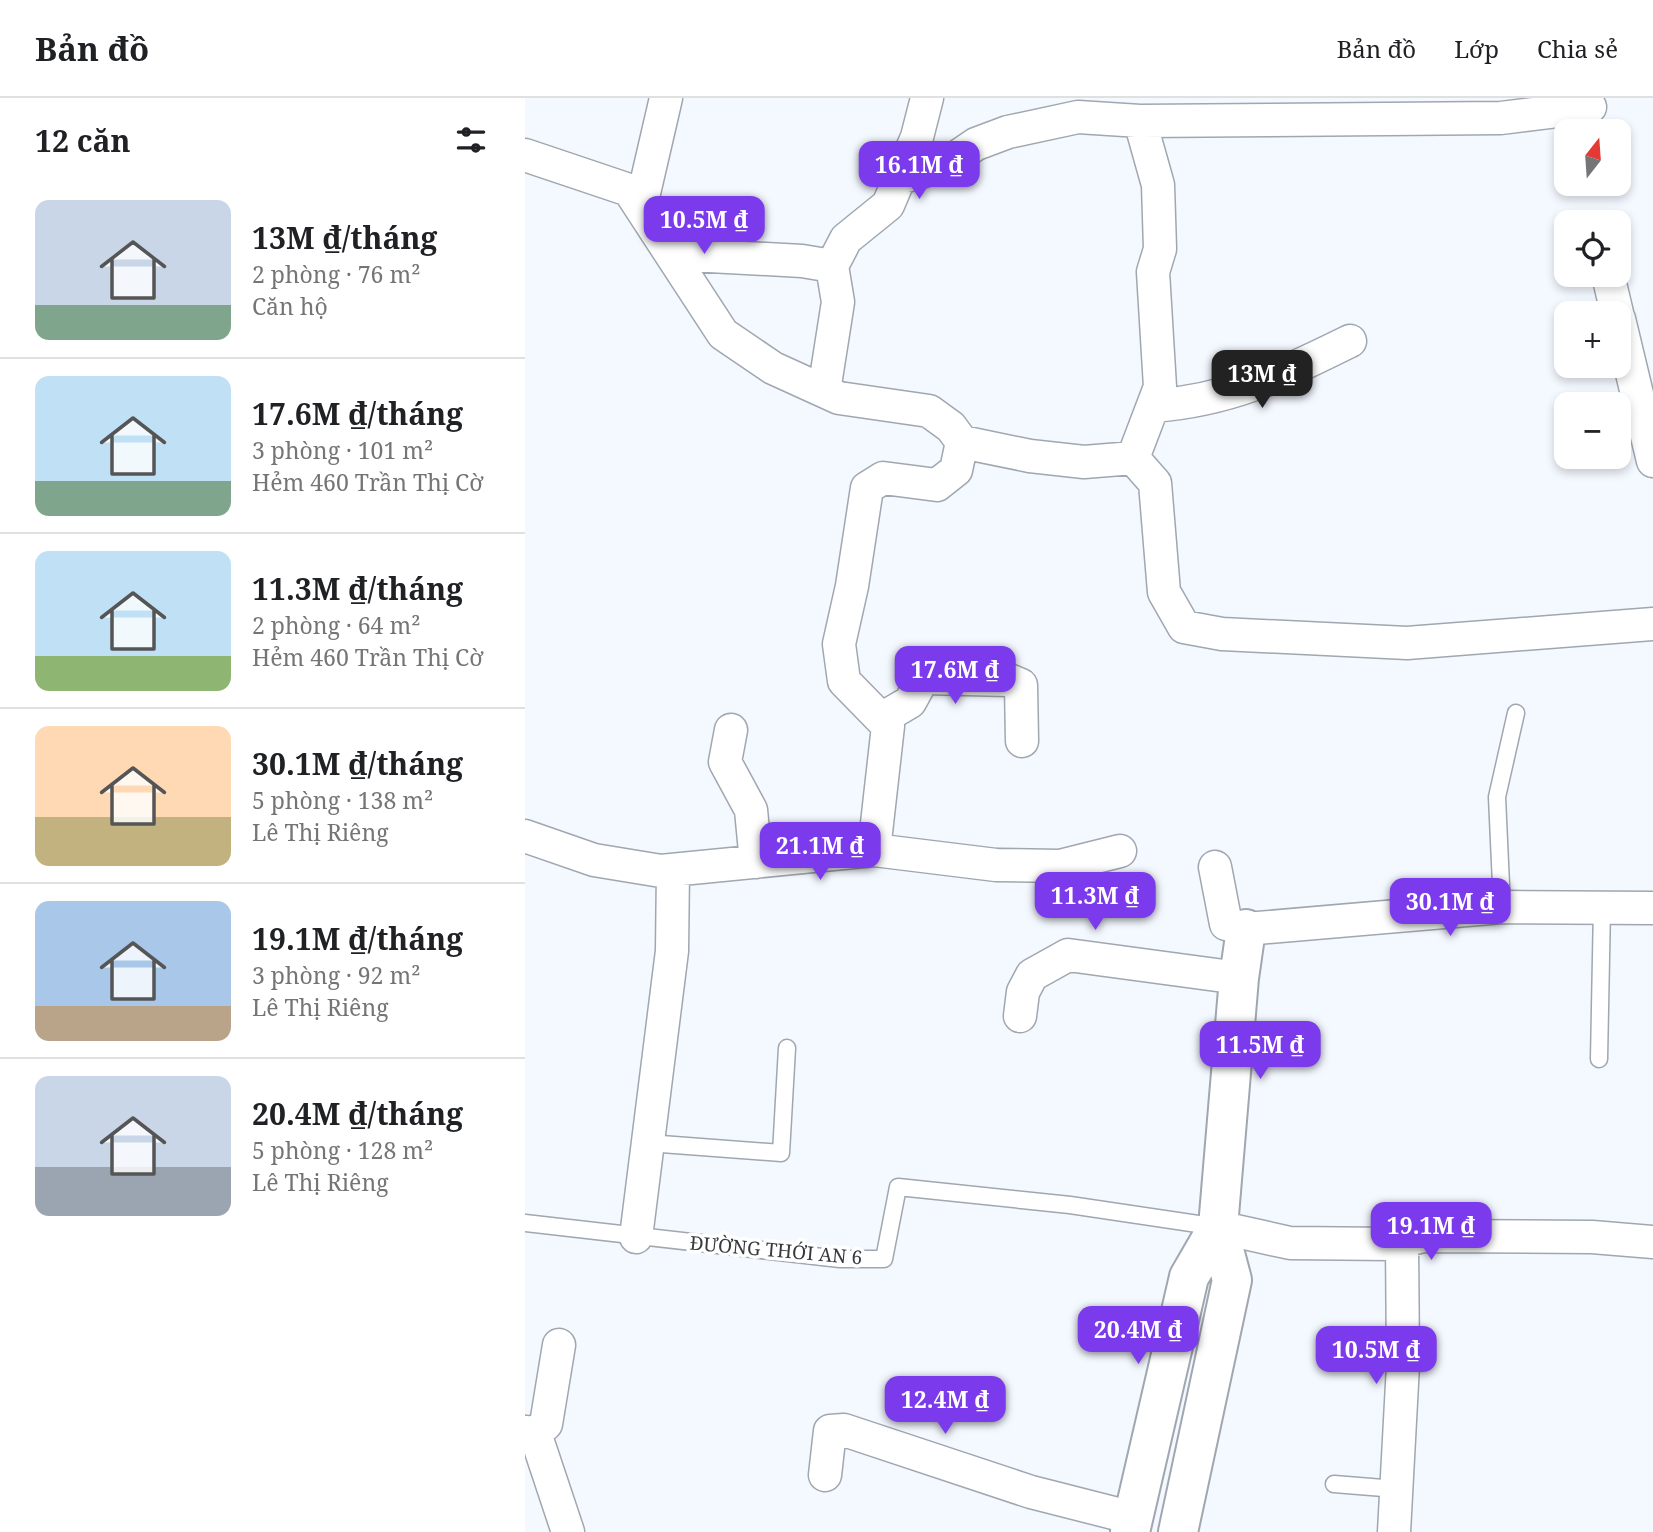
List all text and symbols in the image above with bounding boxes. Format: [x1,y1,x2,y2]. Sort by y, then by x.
text: Bản đồ [35,26,149,71]
text: Bản đồ [1337,32,1416,65]
text: Lớp [1454,32,1499,65]
text: Chia sẻ [1537,32,1618,65]
north arrow [1554,119,1631,196]
map controls [1554,119,1631,469]
text: 12 căn [35,120,131,161]
icon: filters [452,121,490,159]
pin: 16.1M ₫ [854,141,984,201]
text: 16.1M ₫ [875,148,963,180]
pin: 10.5M ₫ [639,197,769,256]
text: 10.5M ₫ [660,203,748,235]
button: locate [1554,210,1631,287]
text: 13M ₫/tháng [252,217,437,258]
icon: home [91,228,175,312]
text: 2 phòng · 76 m² [252,258,420,290]
text: Căn hộ [252,290,328,322]
button: + [1554,301,1631,378]
pin: 13M ₫ [1213,350,1311,410]
text: 13M ₫ [1228,357,1296,389]
button: − [1554,392,1631,469]
text: 17.6M ₫/tháng [252,393,463,434]
icon: home [91,404,175,488]
text: 3 phòng · 101 m² [252,434,433,466]
text: Hẻm 460 Trần Thị Cờ [252,466,483,498]
text: 11.3M ₫/tháng [252,568,463,609]
icon: home [91,579,175,663]
text: 2 phòng · 64 m² [252,609,420,641]
text: Hẻm 460 Trần Thị Cờ [252,641,483,673]
pin: 17.6M ₫ [890,646,1020,706]
text: 17.6M ₫ [911,653,999,685]
text: 30.1M ₫/tháng [252,743,463,784]
icon: home [91,754,175,838]
text: 5 phòng · 138 m² [252,784,433,816]
text: Lê Thị Riêng [252,816,389,848]
pin: 21.1M ₫ [755,822,885,882]
text: 21.1M ₫ [776,829,864,861]
pin: 11.3M ₫ [1030,872,1160,932]
pin: 30.1M ₫ [1385,878,1515,938]
text: 11.3M ₫ [1051,879,1139,911]
text: 30.1M ₫ [1406,885,1494,917]
text: 19.1M ₫/tháng [252,918,463,959]
icon: home [91,929,175,1013]
text: 3 phòng · 92 m² [252,959,420,991]
text: Lê Thị Riêng [252,991,389,1023]
pin: 11.5M ₫ [1195,1021,1325,1081]
text: 11.5M ₫ [1216,1028,1304,1060]
text: 20.4M ₫/tháng [252,1093,463,1134]
icon: home [91,1104,175,1188]
text: 5 phòng · 128 m² [252,1134,433,1166]
text: Lê Thị Riêng [252,1166,389,1198]
pin: 19.1M ₫ [1366,1202,1496,1262]
text: 19.1M ₫ [1387,1209,1475,1241]
street label: ĐƯỜNG THỚI AN 6 [689,1230,863,1270]
pin: 20.4M ₫ [1073,1306,1203,1366]
text: 20.4M ₫ [1094,1313,1182,1345]
pin: 10.5M ₫ [1311,1326,1441,1386]
text: 10.5M ₫ [1332,1333,1420,1365]
pin: 12.4M ₫ [880,1376,1010,1436]
text: 12.4M ₫ [901,1383,989,1415]

